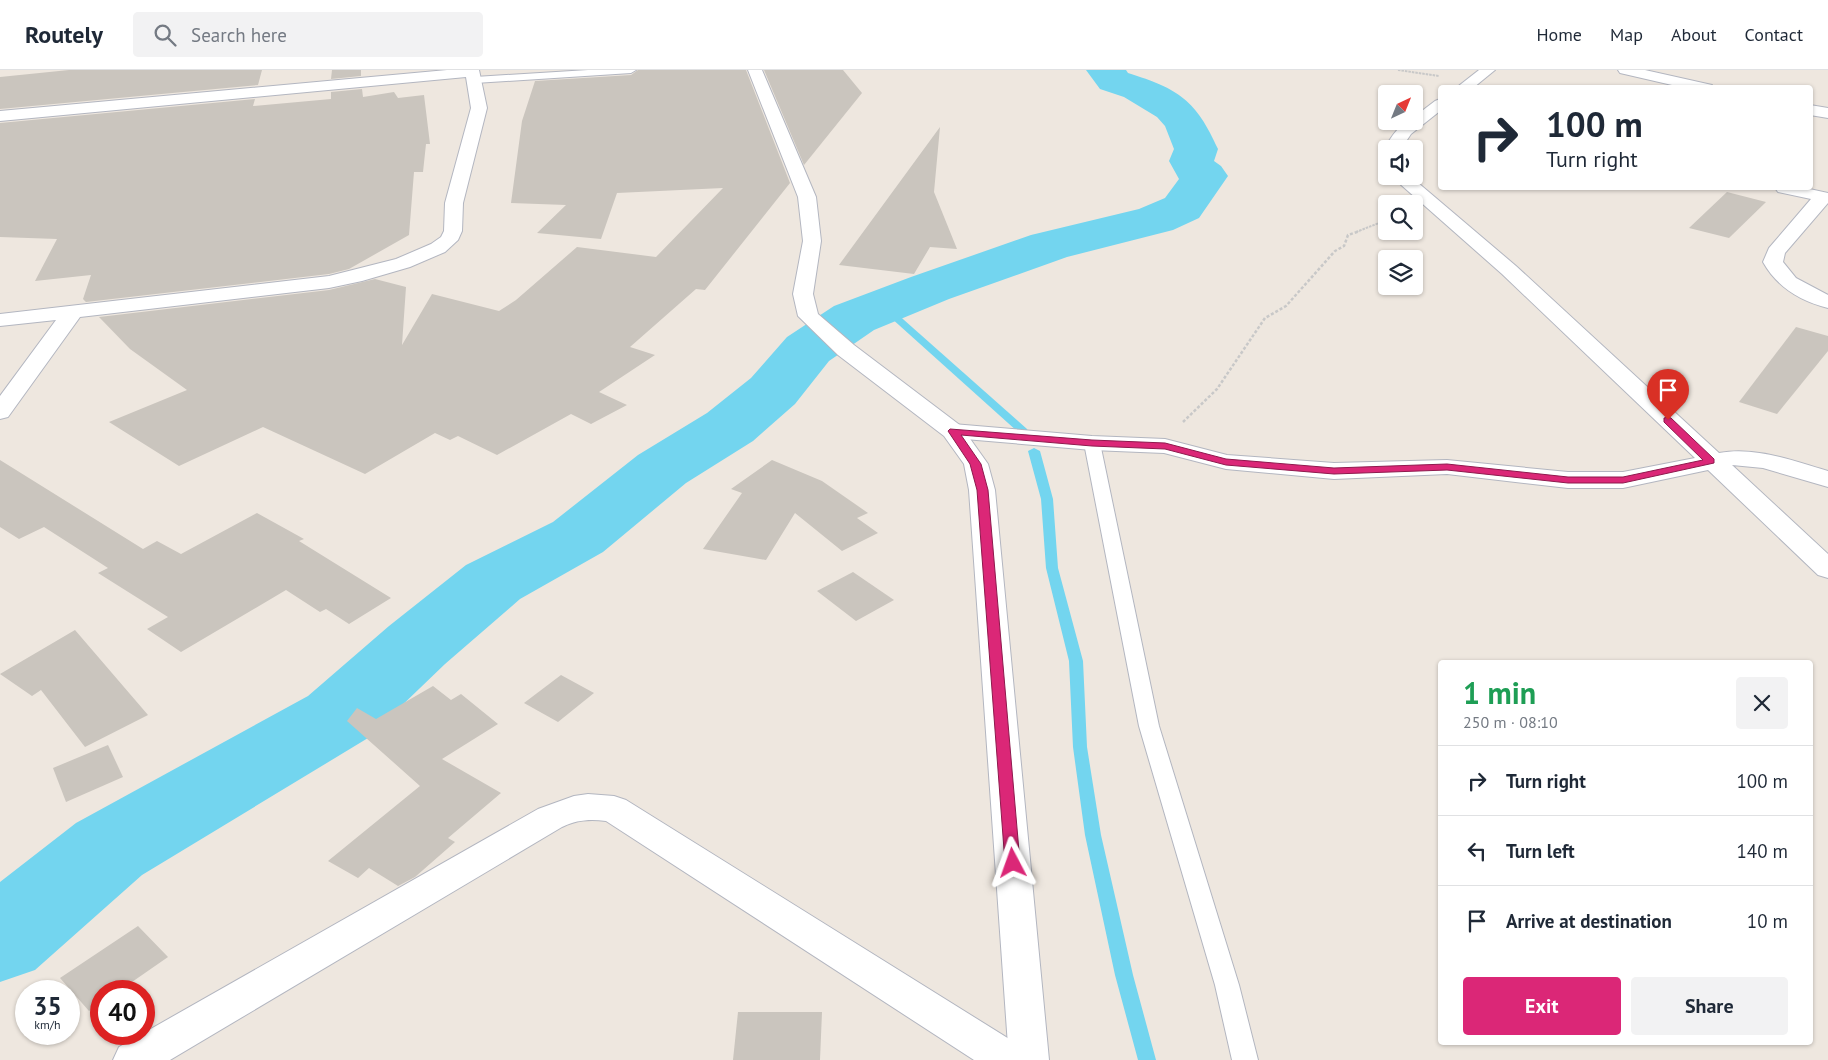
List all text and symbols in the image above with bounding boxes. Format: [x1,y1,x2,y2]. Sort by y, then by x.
search box [133,12,483,57]
text: Routely [25,19,103,50]
icon: search [151,21,179,49]
text: Search here [191,23,287,47]
text: Home [1536,23,1582,46]
text: Map [1610,23,1643,46]
text: About [1671,23,1717,46]
text: Contact [1745,23,1803,46]
north arrow [1378,85,1422,130]
map controls [1378,85,1423,295]
text: 100 m [1546,101,1643,147]
icon: right [1463,105,1528,170]
button: sound [1378,140,1423,185]
text: Turn right [1546,145,1638,173]
button: search [1378,195,1423,240]
button: layers [1378,250,1423,295]
pin [1647,369,1689,420]
icon: arrive [1654,376,1682,404]
text: 1 min [1463,673,1536,712]
button: close [1736,677,1788,729]
text: 250 m · 08:10 [1463,712,1558,732]
icon: right [1463,767,1491,795]
text: Turn right [1506,769,1586,793]
text: 100 m [1736,769,1788,793]
position arrow [986,836,1038,888]
icon: left [1463,837,1491,865]
text: Turn left [1506,839,1575,863]
text: 140 m [1736,839,1788,863]
icon: arrive [1463,907,1491,935]
text: Arrive at destination [1506,909,1672,933]
text: 10 m [1747,909,1788,933]
button: Exit [1463,977,1621,1035]
button: Share [1631,977,1788,1035]
speed limit sign: 40 [90,980,155,1045]
text: 35 [33,990,62,1022]
text: km/h [34,1017,61,1032]

